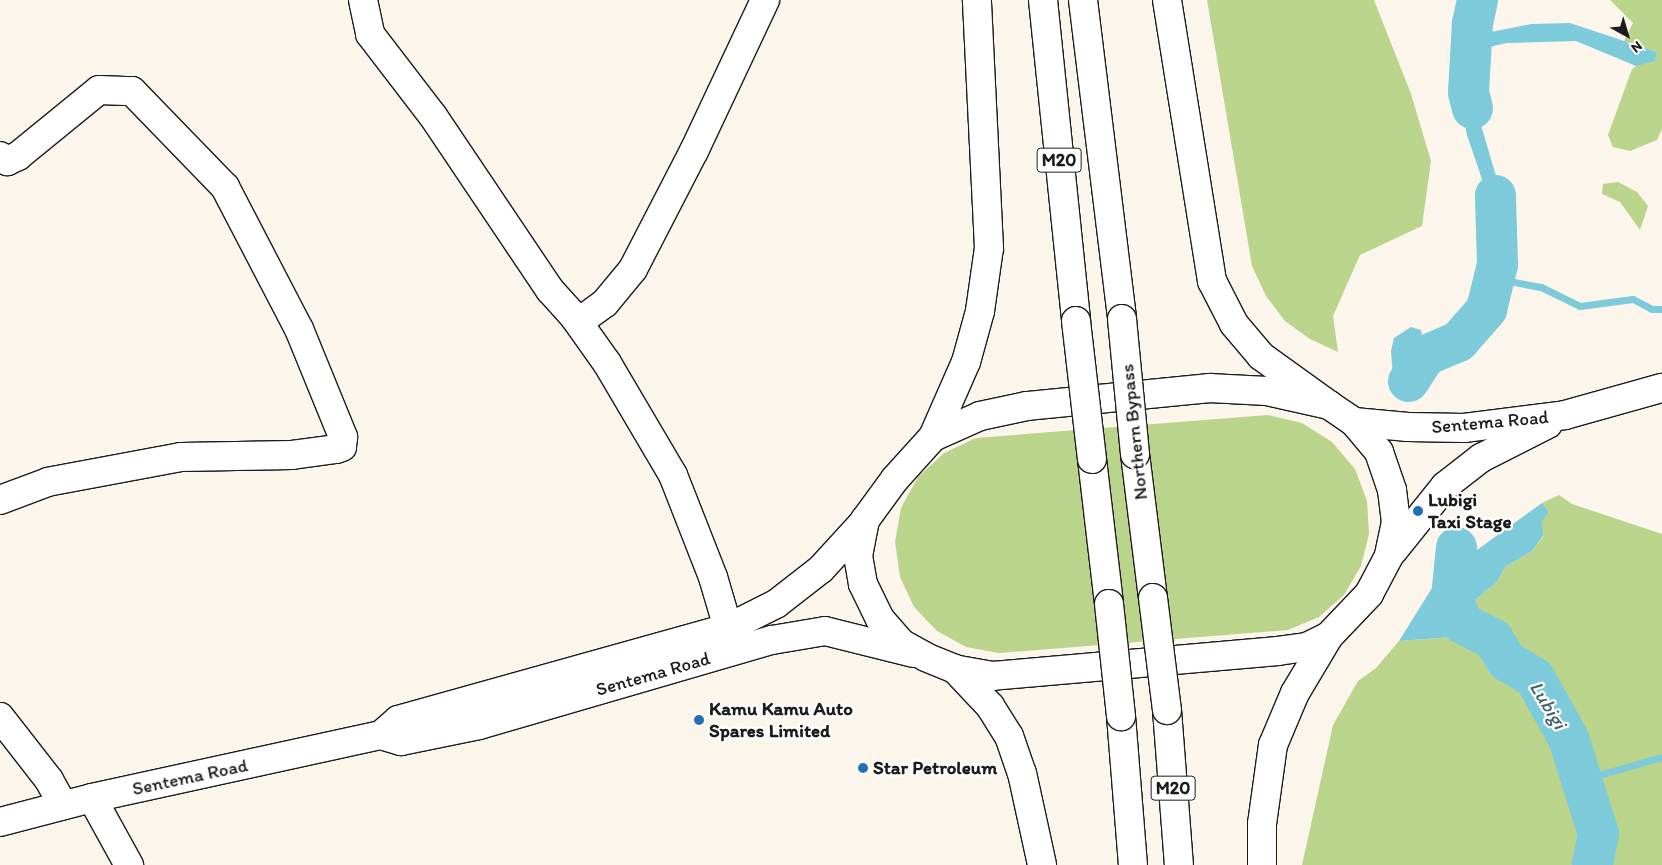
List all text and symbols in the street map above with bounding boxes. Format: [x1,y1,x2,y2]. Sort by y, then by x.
north arrow [1602,10,1652,60]
text: N [1628,37,1646,57]
road number: M20 [1036,144,1082,176]
street label: Northern Bypass [1116,363,1152,501]
street label: Sentema Road [1430,406,1550,438]
place label: Lubigi Taxi Stage [1428,489,1512,533]
marker: Lubigi Taxi Stage [1412,505,1424,517]
street label: Sentema Road [593,647,713,701]
water label: Lubigi [1524,677,1572,733]
place label: Kamu Kamu Auto Spares Limited [709,698,854,742]
marker: Kamu Kamu Auto Spares Limited [693,714,705,726]
street label: Sentema Road [130,754,250,800]
place label: Star Petroleum [873,757,996,779]
marker: Star Petroleum [857,762,869,774]
road number: M20 [1150,772,1196,804]

